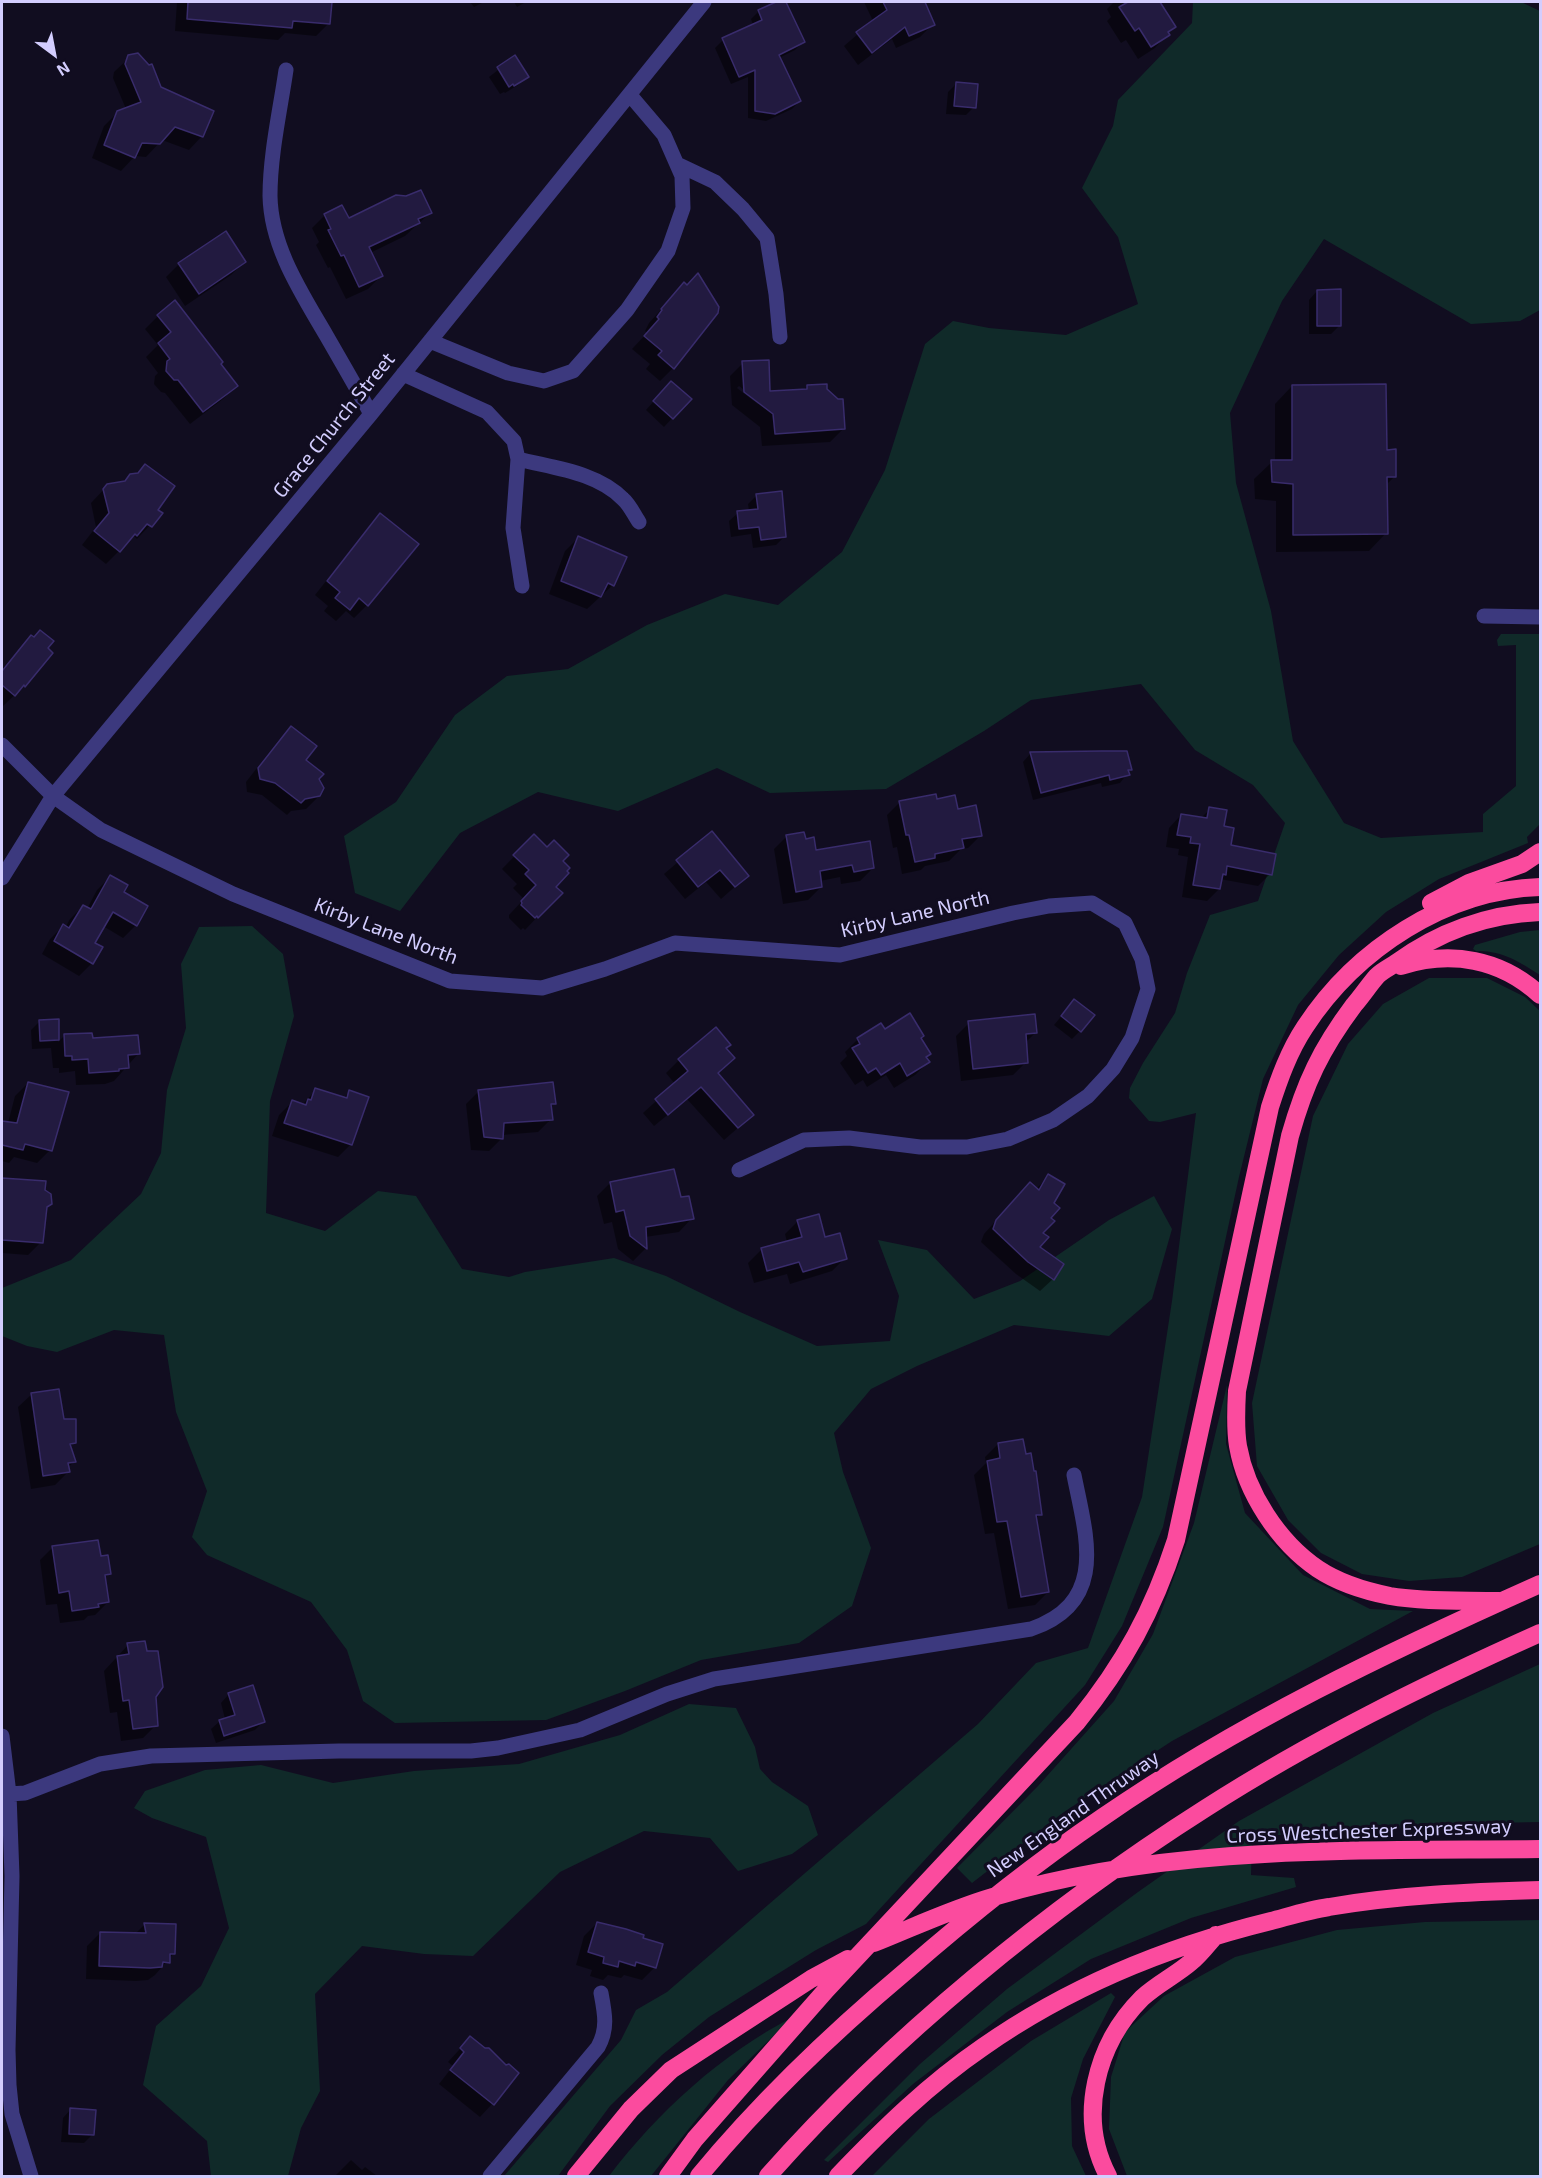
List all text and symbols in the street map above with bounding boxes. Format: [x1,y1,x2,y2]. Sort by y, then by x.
north arrow [24,24,84,84]
text: N [54,59,74,81]
street label: Grace Church Street [268,348,400,502]
street label: Kirby Lane North [838,885,992,943]
street label: Kirby Lane North [311,893,461,969]
street label: New England Thruway [982,1745,1164,1883]
street label: Cross Westchester Expressway [1226,1814,1512,1848]

